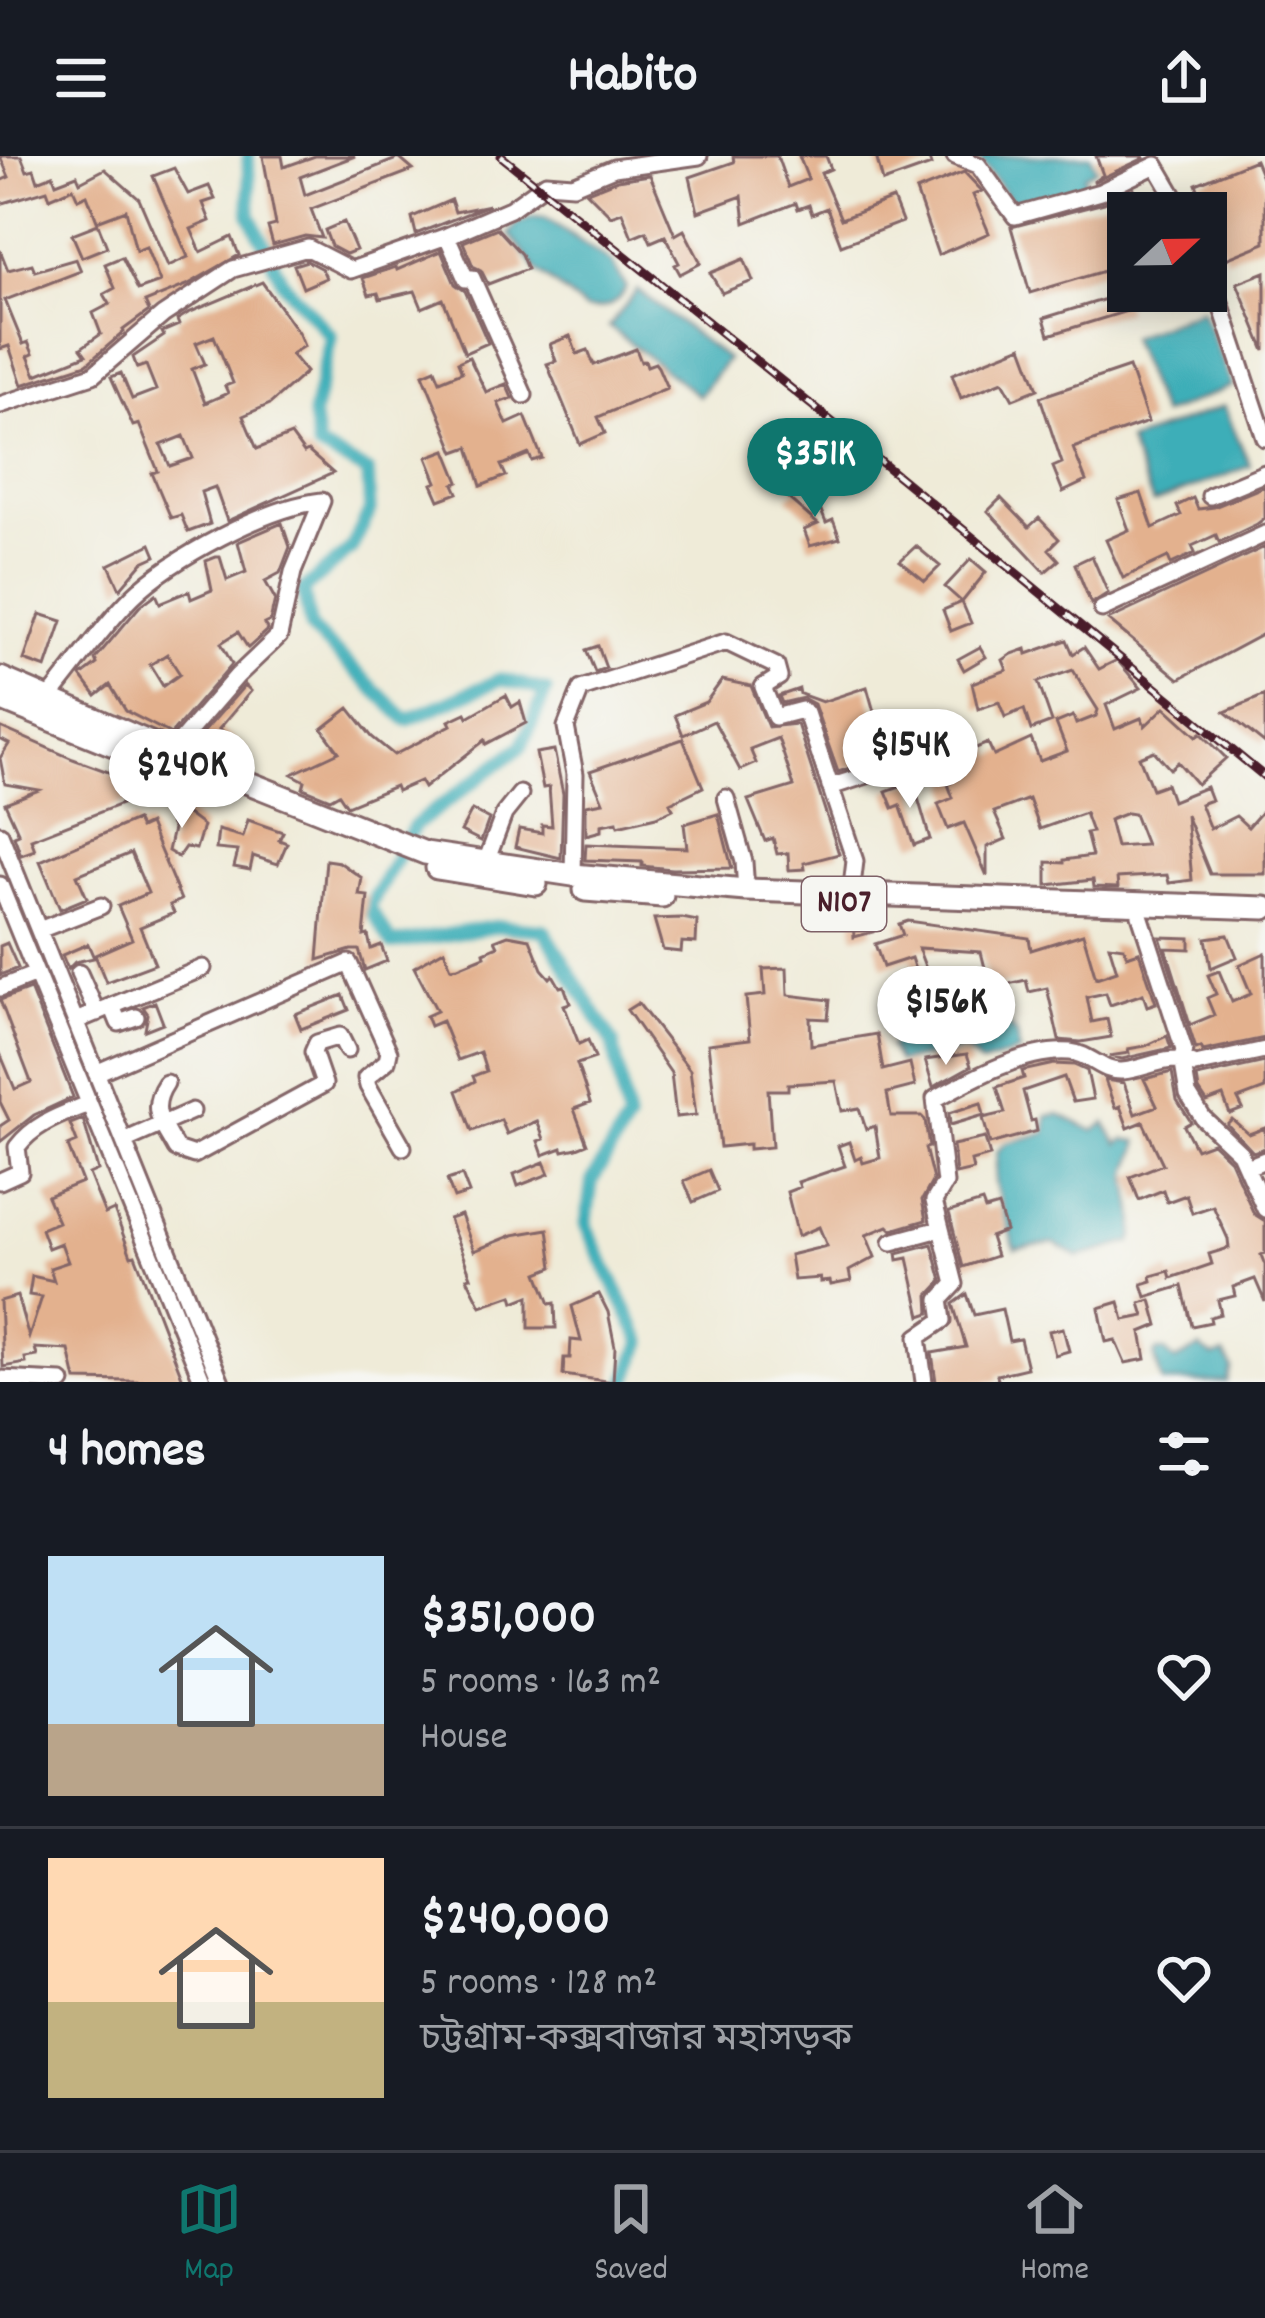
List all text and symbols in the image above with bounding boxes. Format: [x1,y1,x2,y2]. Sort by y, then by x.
text: Habito [567,40,698,117]
icon: menu [48,45,114,111]
icon: share [1151,45,1217,111]
north arrow [1107,192,1227,312]
map controls [1107,192,1227,312]
pin: $351K [731,418,899,520]
text: $351K [774,429,856,484]
pin: $154K [826,709,994,811]
text: $154K [870,720,950,775]
pin: $240K [98,729,266,831]
text: $240K [136,740,228,795]
road number: N107 [802,877,886,931]
pin: $156K [862,966,1030,1068]
text: $156K [904,977,988,1032]
text: 4 homes [48,1418,206,1490]
icon: filters [1151,1421,1217,1487]
text: $351,000 [420,1585,596,1657]
icon: home [144,1604,288,1748]
icon: heart [1151,1643,1217,1709]
text: 5 rooms · 163 m² [420,1657,661,1712]
text: House [420,1712,508,1767]
text: $240,000 [420,1886,610,1958]
icon: home [144,1906,288,2050]
icon: heart [1151,1945,1217,2011]
text: 5 rooms · 128 m² [420,1958,657,2013]
text: চট্টগ্রাম-কক্সবাজার মহাসড়ক [420,2014,852,2069]
tab: Map [176,2176,242,2295]
tab: Saved [594,2176,668,2295]
tab: Home [1020,2176,1089,2295]

